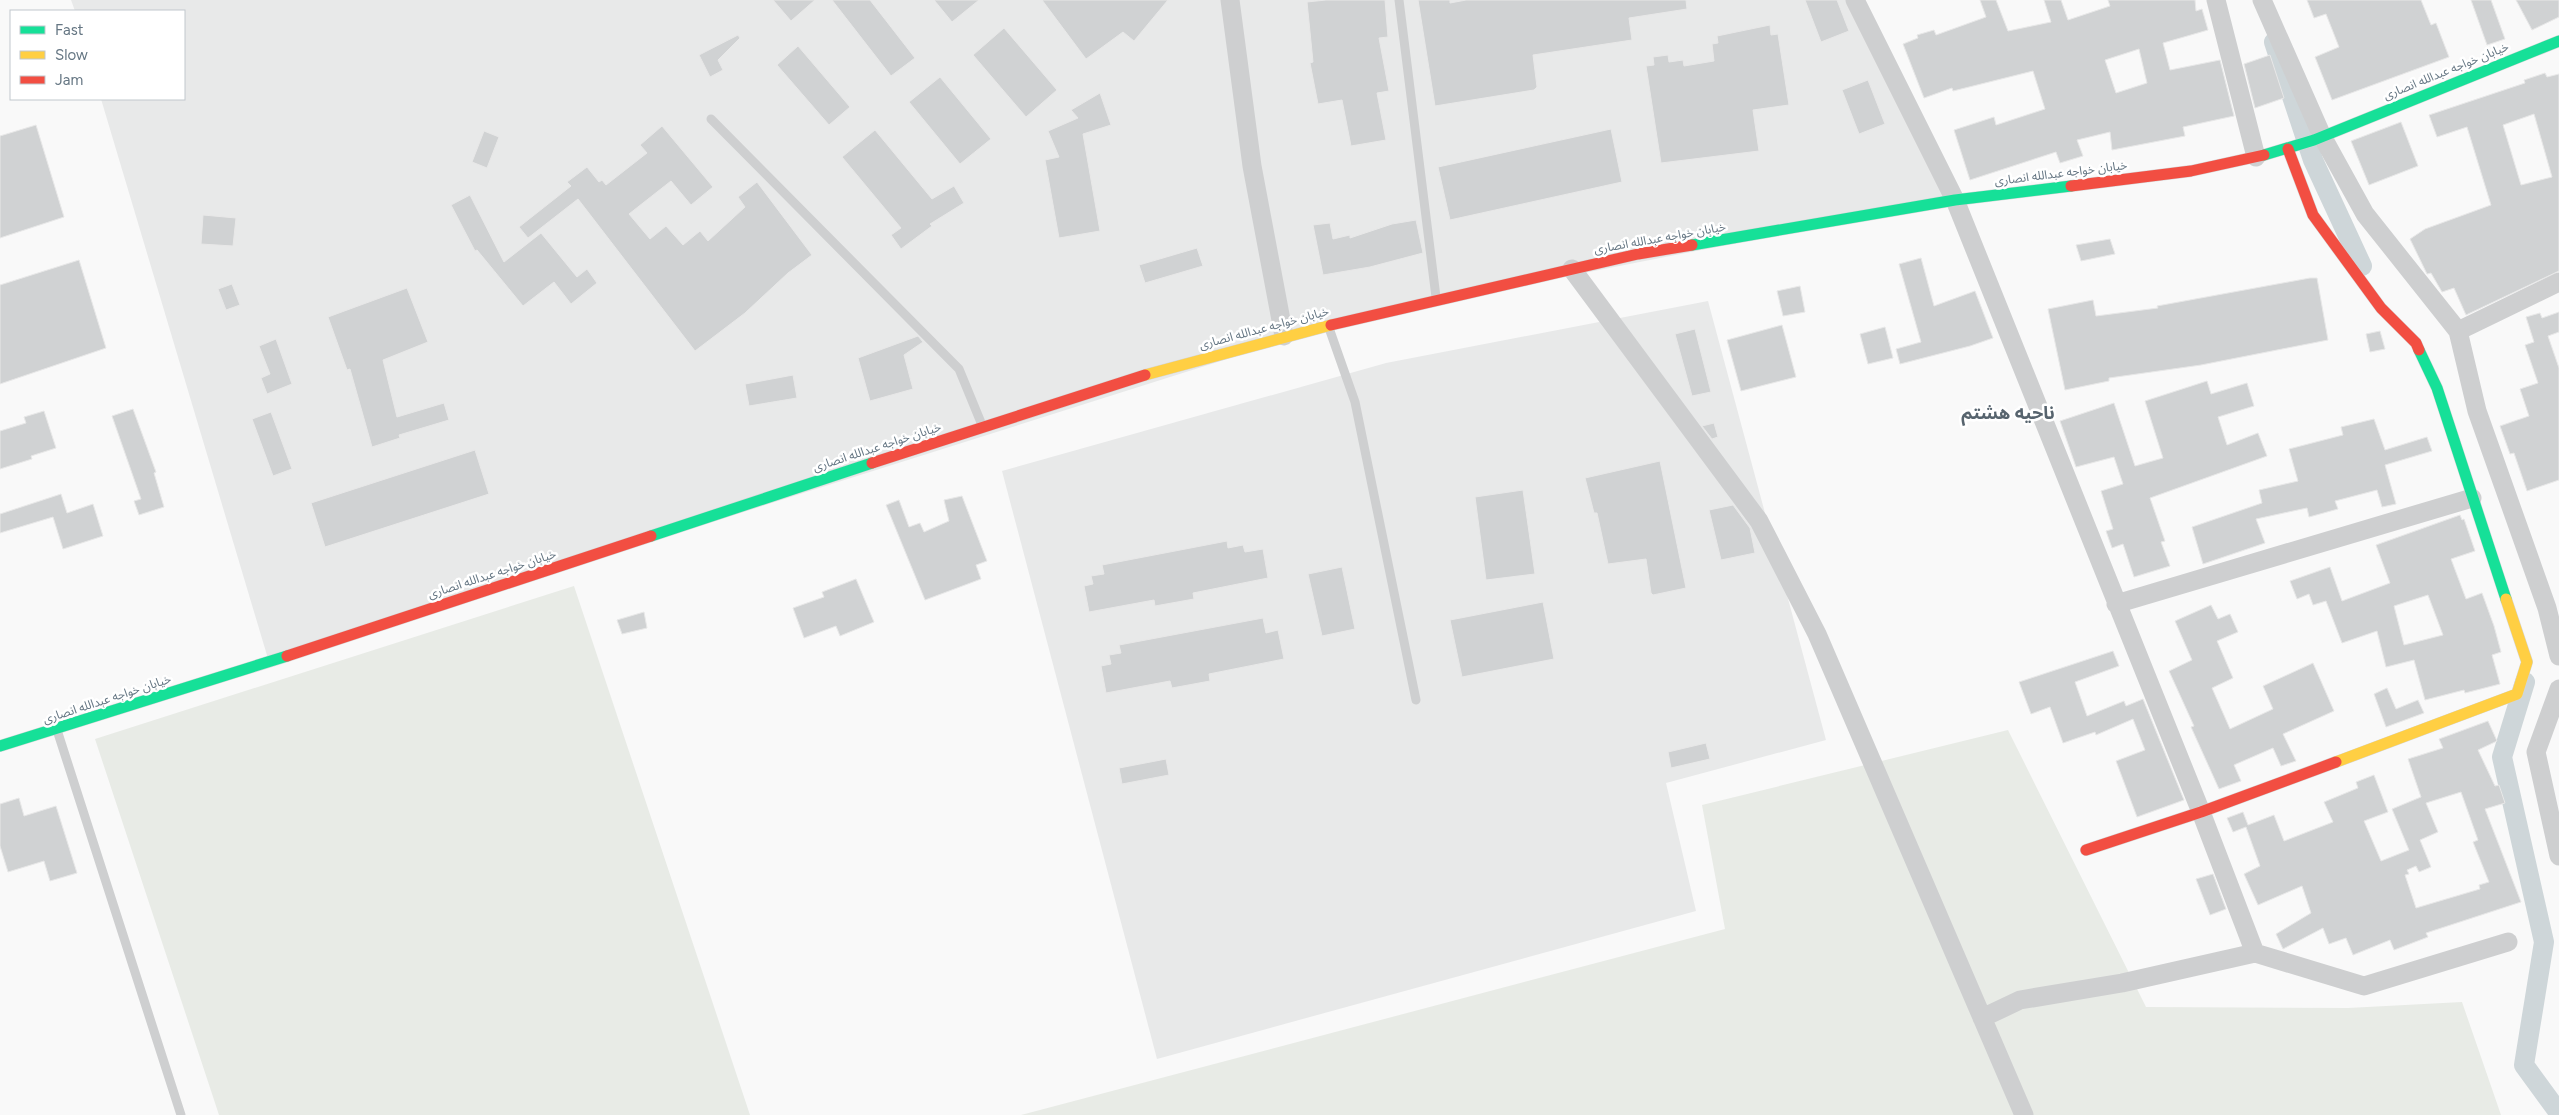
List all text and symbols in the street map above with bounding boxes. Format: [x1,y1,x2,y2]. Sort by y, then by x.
legend [10,10,185,100]
text: Fast [55,21,84,39]
street label: خیابان خواجه عبدالله انصاری [2381,39,2511,103]
text: Slow [55,46,88,64]
text: Jam [55,71,83,89]
street label: خیابان خواجه عبدالله انصاری [1994,158,2128,188]
street label: خیابان خواجه عبدالله انصاری [1593,219,1727,257]
street label: خیابان خواجه عبدالله انصاری [1198,304,1330,352]
district label: ناحیه هشتم [1961,402,2055,426]
street label: خیابان خواجه عبدالله انصاری [811,420,943,474]
street label: خیابان خواجه عبدالله انصاری [426,547,558,601]
street label: خیابان خواجه عبدالله انصاری [41,672,173,726]

